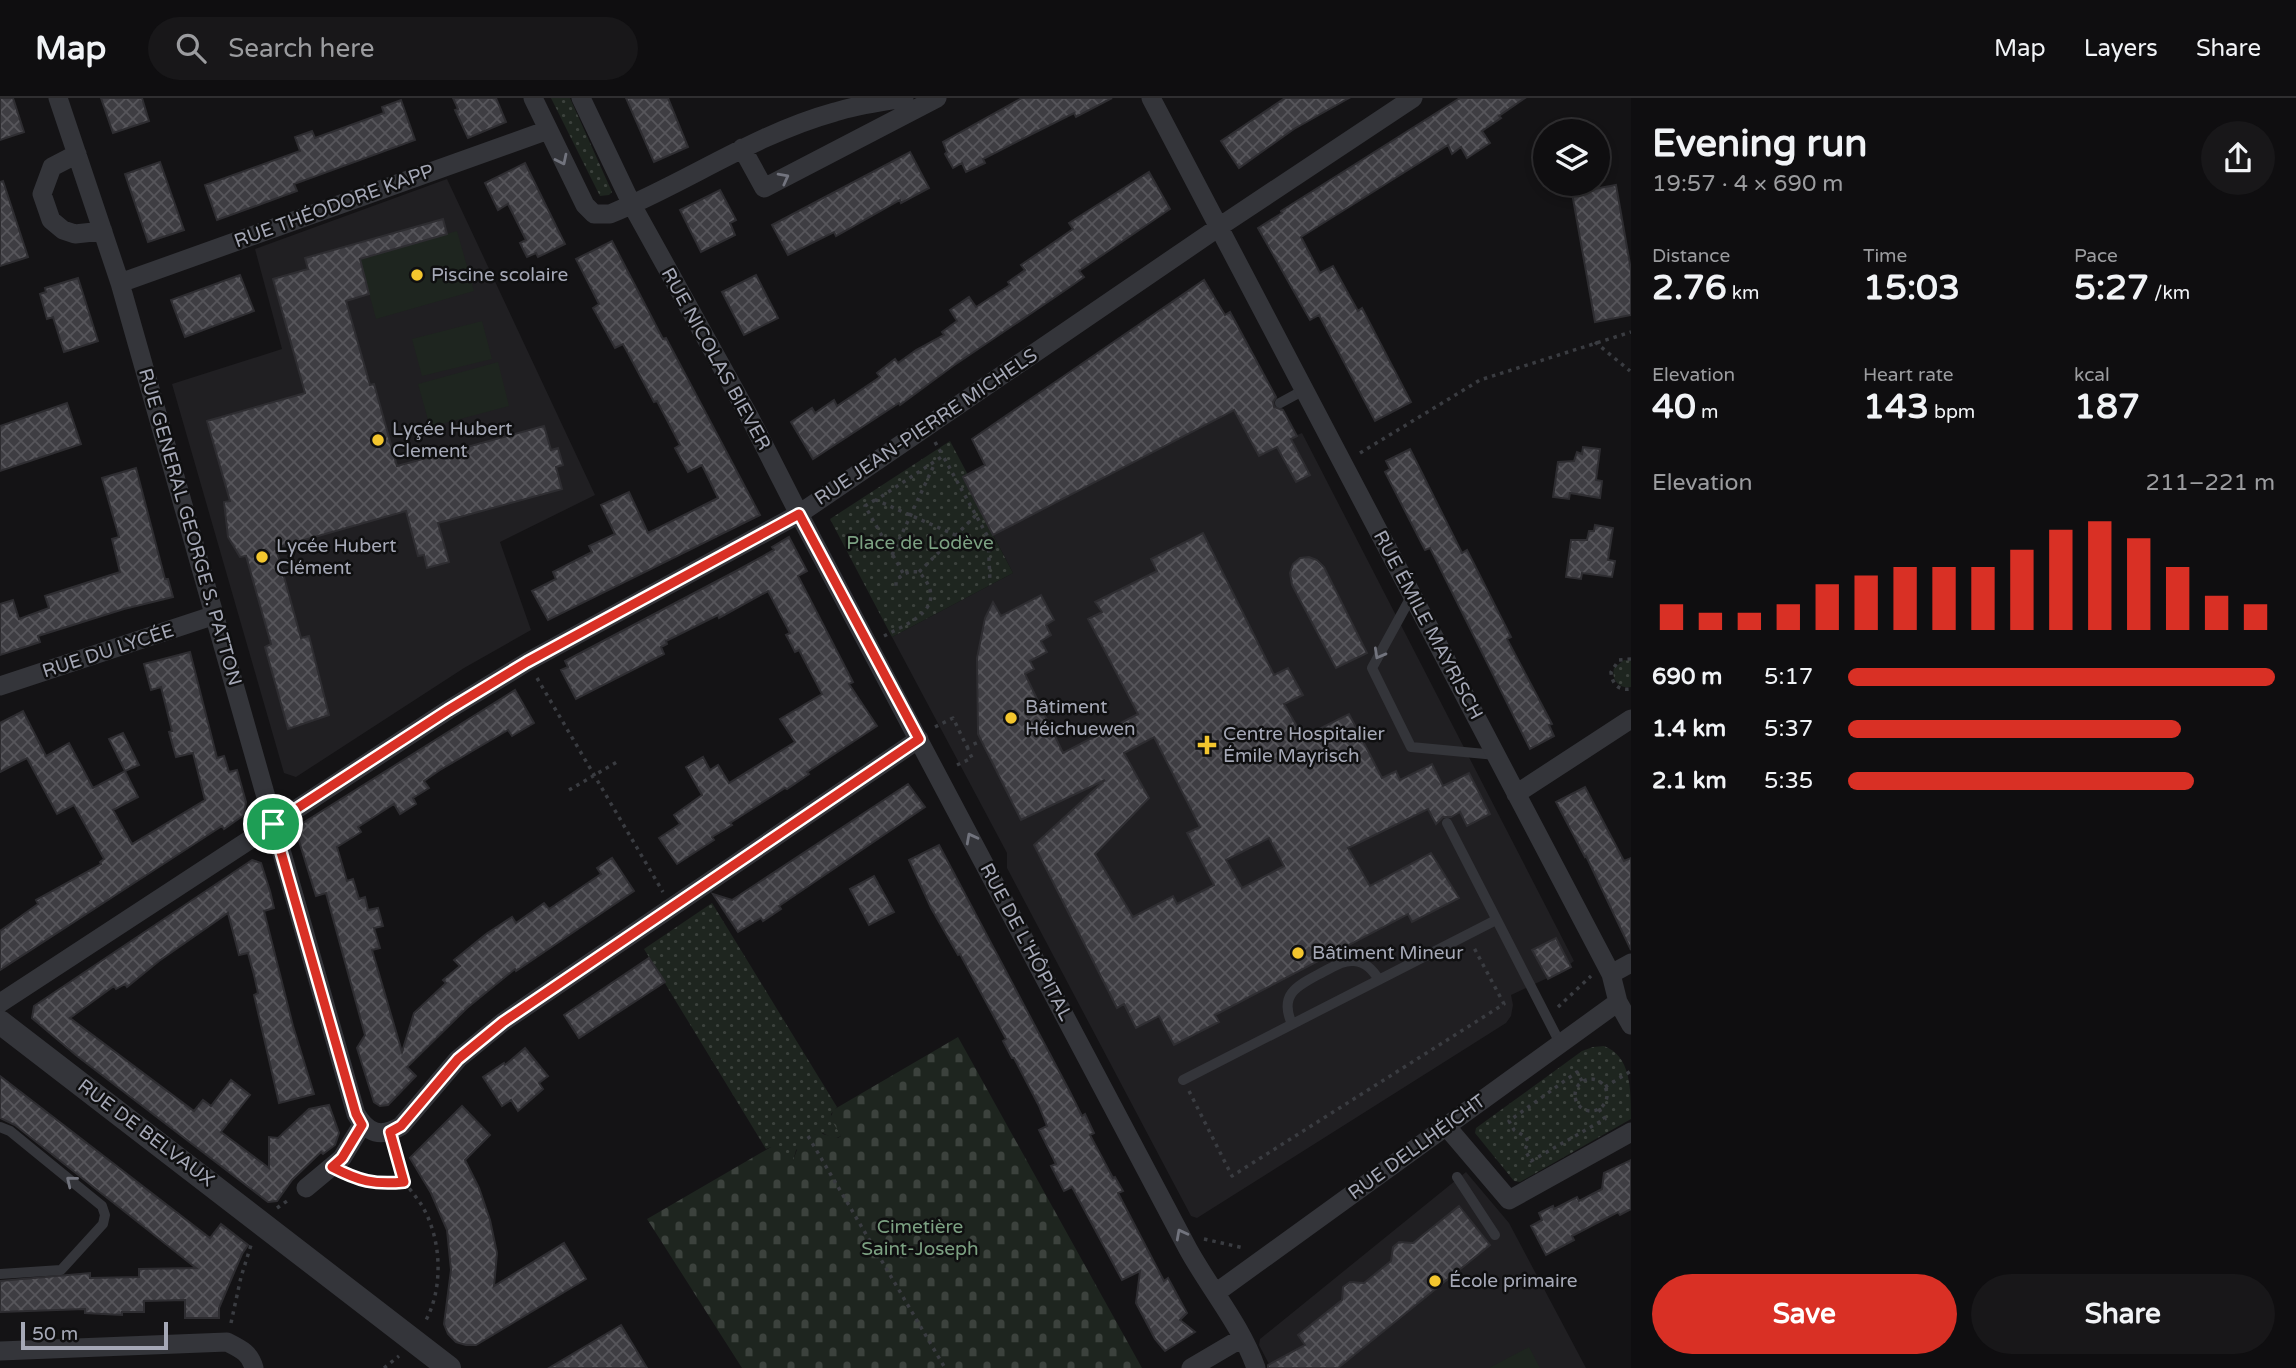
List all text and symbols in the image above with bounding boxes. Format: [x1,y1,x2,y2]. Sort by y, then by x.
search box [148,17,638,80]
text: Map [35,29,106,68]
icon: search [172,29,210,67]
text: Search here [228,33,374,64]
text: Map [1994,34,2046,63]
text: Layers [2084,34,2158,63]
text: Share [2196,34,2261,63]
map controls [1533,119,1610,196]
button: layers [1533,119,1610,196]
text: Evening run [1652,121,1867,167]
button: share [2201,121,2275,195]
one-way arrow [554,153,568,165]
street label: RUE THÉODORE KAPP [231,160,437,252]
text: 19:57 · 4 × 690 m [1652,170,1843,198]
one-way arrow [777,172,789,186]
text: Distance [1652,245,1730,267]
text: Time [1863,245,1907,267]
text: Pace [2074,245,2118,267]
place label: Piscine scolaire [431,264,568,286]
street label: RUE NICOLAS BIEVER [657,264,775,454]
marker: Piscine scolaire [409,267,425,283]
text: 2.76 [1652,267,1727,309]
text: 15:03 [1863,267,1960,309]
text: 5:27 [2074,267,2149,309]
text: km [1727,282,1759,304]
text: /km [2149,282,2190,304]
street label: RUE JEAN-PIERRE MICHELS [811,344,1041,510]
text: Elevation [1652,364,1735,386]
text: Heart rate [1863,364,1954,386]
text: kcal [2074,364,2110,386]
street label: RUE GENERAL GEORGE S. PATTON [134,366,246,688]
text: 40 [1652,386,1696,428]
text: 143 [1863,386,1929,428]
text: 187 [2074,386,2140,428]
text: m [1696,401,1718,423]
text: bpm [1929,401,1975,423]
place label: Lyçée Hubert Clement [392,418,512,462]
marker: Lyçée Hubert Clement [370,432,386,448]
text: Elevation [1652,469,1753,497]
text: 211–221 m [2146,469,2275,497]
street label: RUE ÉMILE MAYRISCH [1369,527,1487,723]
park label: Place de Lodève [846,532,994,554]
place label: Lycée Hubert Clément [276,535,396,579]
marker: Lycée Hubert Clément [254,549,270,565]
street label: RUE DU LYCÉE [40,619,176,683]
one-way arrow [1374,647,1387,660]
text: 690 m [1652,663,1722,691]
text: 5:17 [1764,663,1813,691]
place label: Bâtiment Héichuewen [1025,696,1136,740]
marker: Bâtiment Héichuewen [1003,710,1019,726]
text: 1.4 km [1652,715,1726,743]
text: 5:37 [1764,715,1813,743]
place label: Centre Hospitalier Émile Mayrisch [1223,723,1386,767]
marker: Centre Hospitalier Émile Mayrisch [1197,735,1217,755]
text: 2.1 km [1652,767,1727,795]
text: 5:35 [1764,767,1813,795]
pin [243,794,303,854]
icon: arrive [254,805,292,843]
one-way arrow [966,833,979,845]
street label: RUE DE L'HÔPITAL [975,860,1077,1024]
place label: Bâtiment Mineur [1312,942,1464,964]
marker: Bâtiment Mineur [1290,945,1306,961]
street label: RUE DE BELVAUX [74,1075,218,1191]
street label: RUE DELLHÉICHT [1344,1090,1490,1204]
one-way arrow [66,1177,79,1189]
park label: Cimetière Saint-Joseph [861,1216,979,1260]
one-way arrow [1175,1229,1189,1241]
place label: École primaire [1449,1270,1577,1292]
marker: École primaire [1427,1273,1443,1289]
button: Save [1652,1274,1957,1354]
button: Share [1971,1274,2275,1354]
scale bar [21,1319,168,1351]
text: 50 m [32,1323,78,1345]

